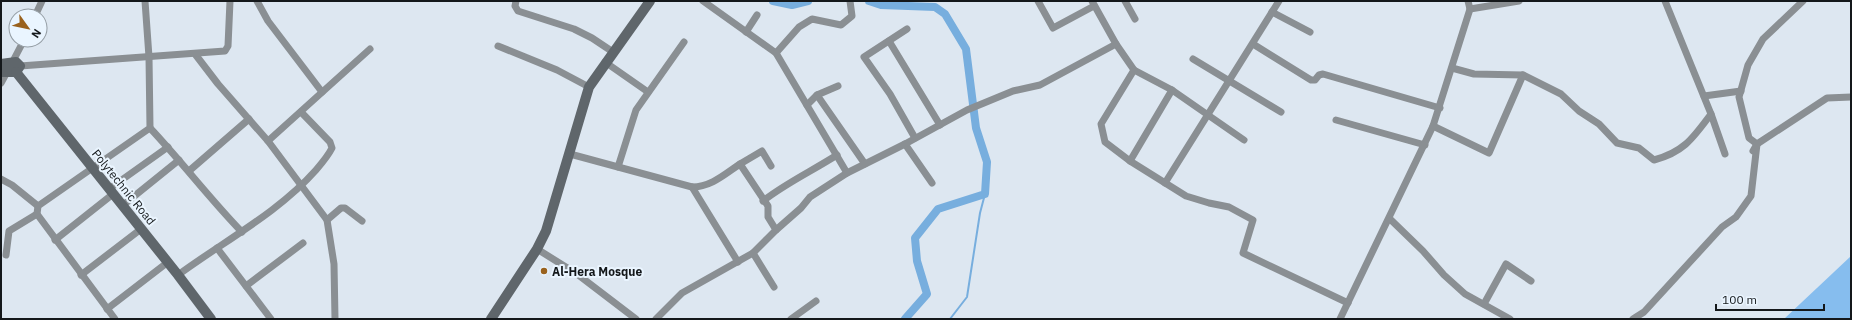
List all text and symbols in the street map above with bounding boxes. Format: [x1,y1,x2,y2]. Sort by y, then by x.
north arrow [8,8,48,48]
text: N [28,26,44,41]
street label: Polytechnic Road [89,146,159,228]
place label: Al-Hera Mosque [552,264,642,279]
marker: Al-Hera Mosque [539,266,549,276]
scale bar [1716,286,1824,312]
text: 100 m [1722,292,1757,307]

